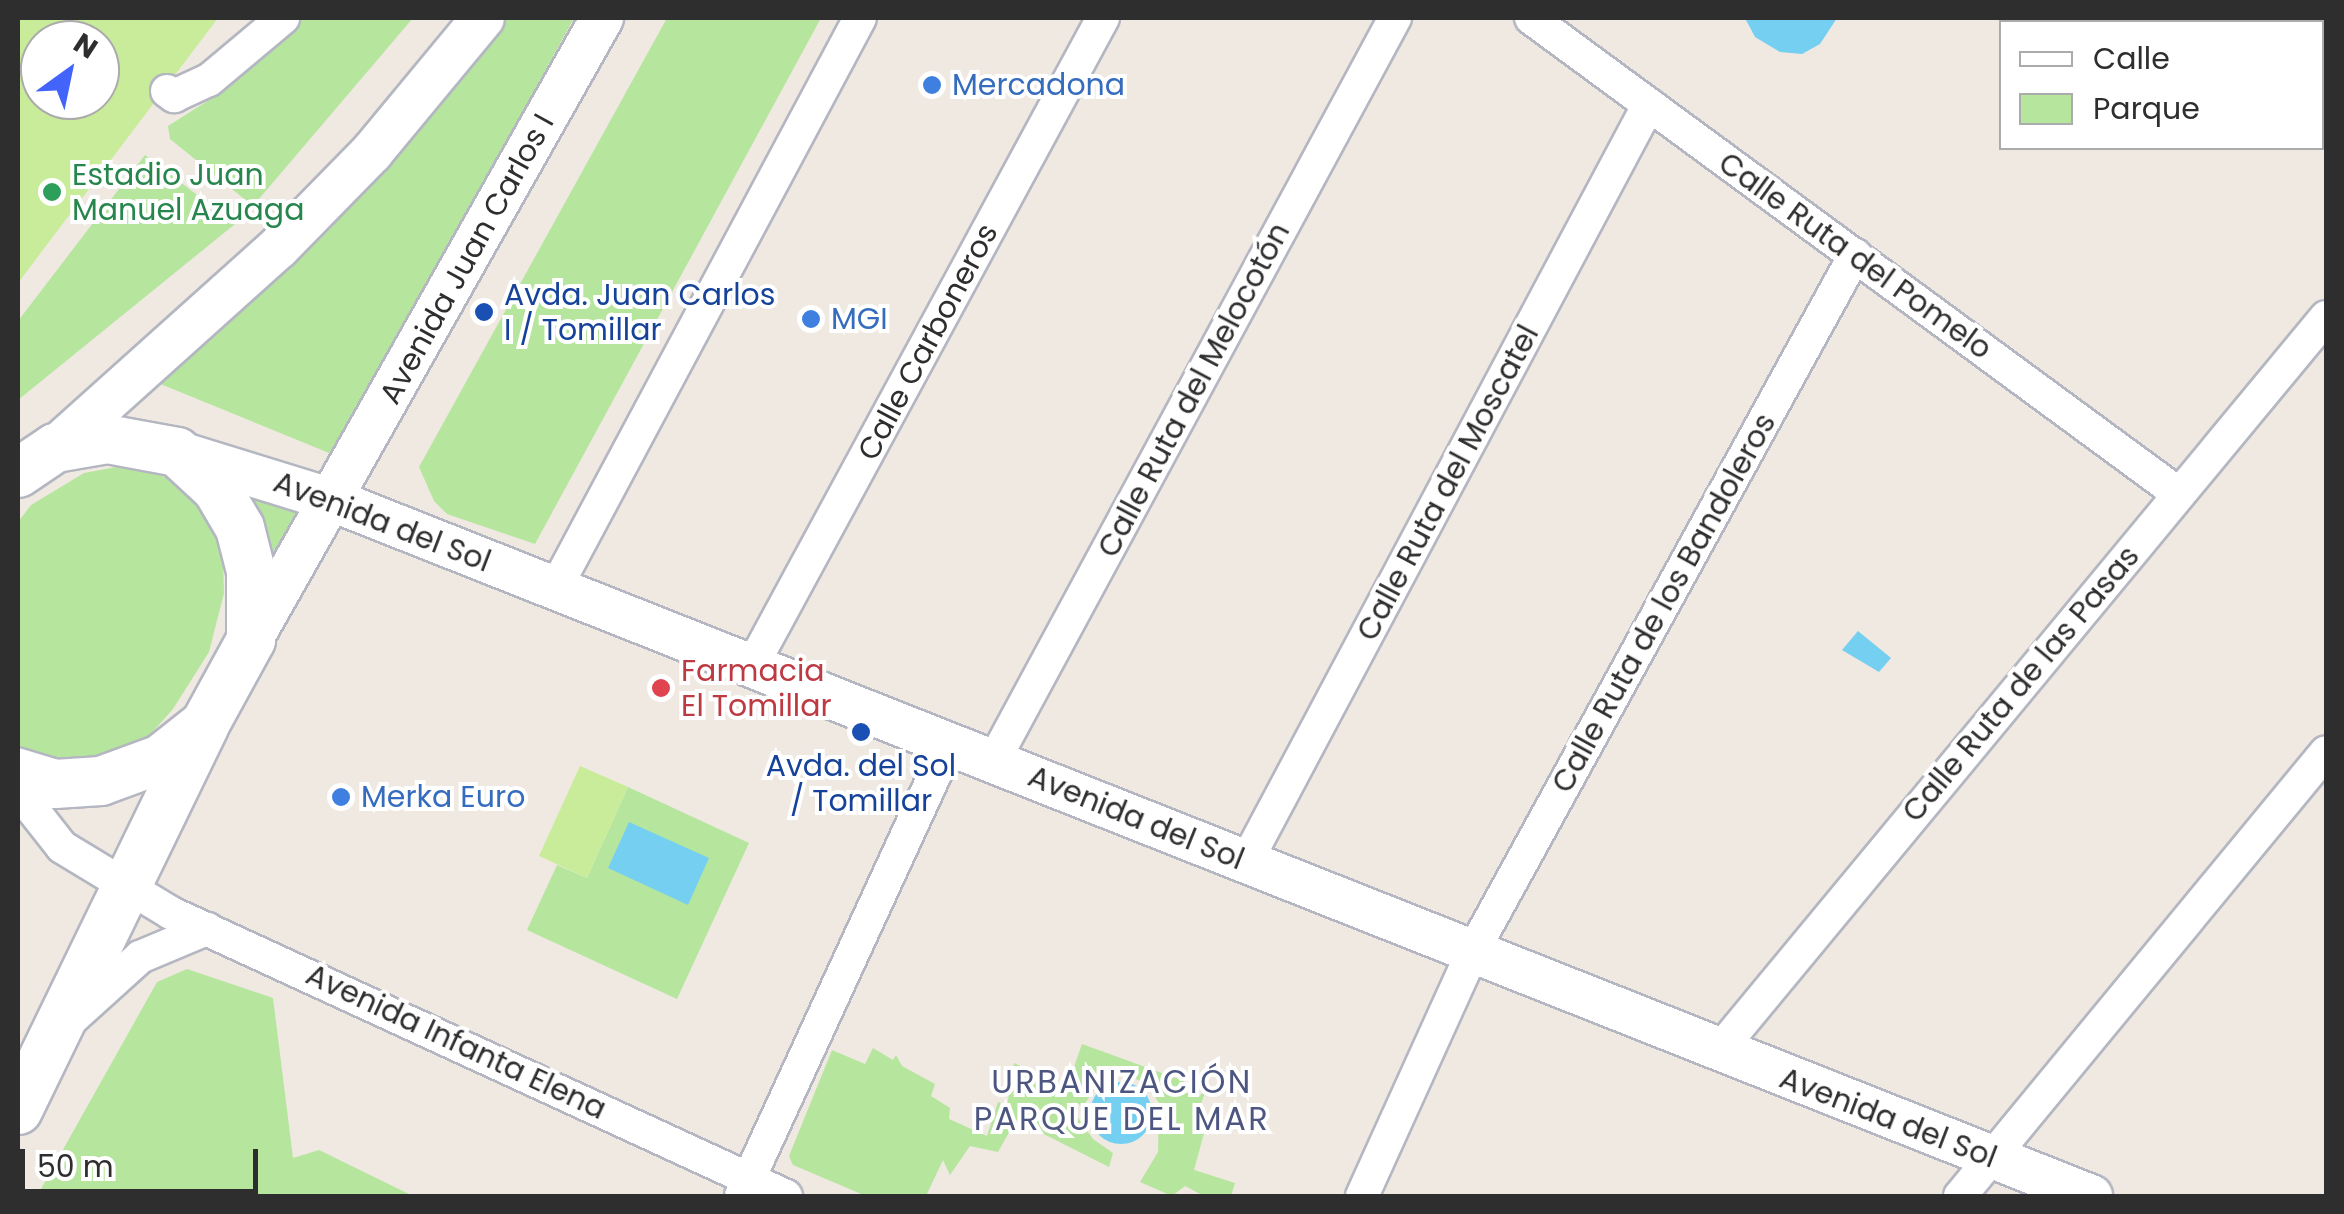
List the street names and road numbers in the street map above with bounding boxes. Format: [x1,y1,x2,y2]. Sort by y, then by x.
street label: Avenida Juan Carlos I [372,108,562,410]
street label: Calle Ruta del Pomelo [1712,145,1998,367]
street label: Calle Ruta del Melocotón [1090,217,1298,563]
street label: Calle Carboneros [850,218,1006,466]
street label: Calle Ruta del Moscatel [1350,319,1546,647]
street label: Calle Ruta de los Bandoleros [1545,407,1783,799]
street label: Avenida del Sol [269,464,495,580]
street label: Calle Ruta de las Pasas [1895,539,2147,829]
street label: Avenida del Sol [1023,758,1249,878]
street label: Avenida Infanta Elena [300,957,612,1127]
street label: Avenida del Sol [1775,1060,2001,1176]

